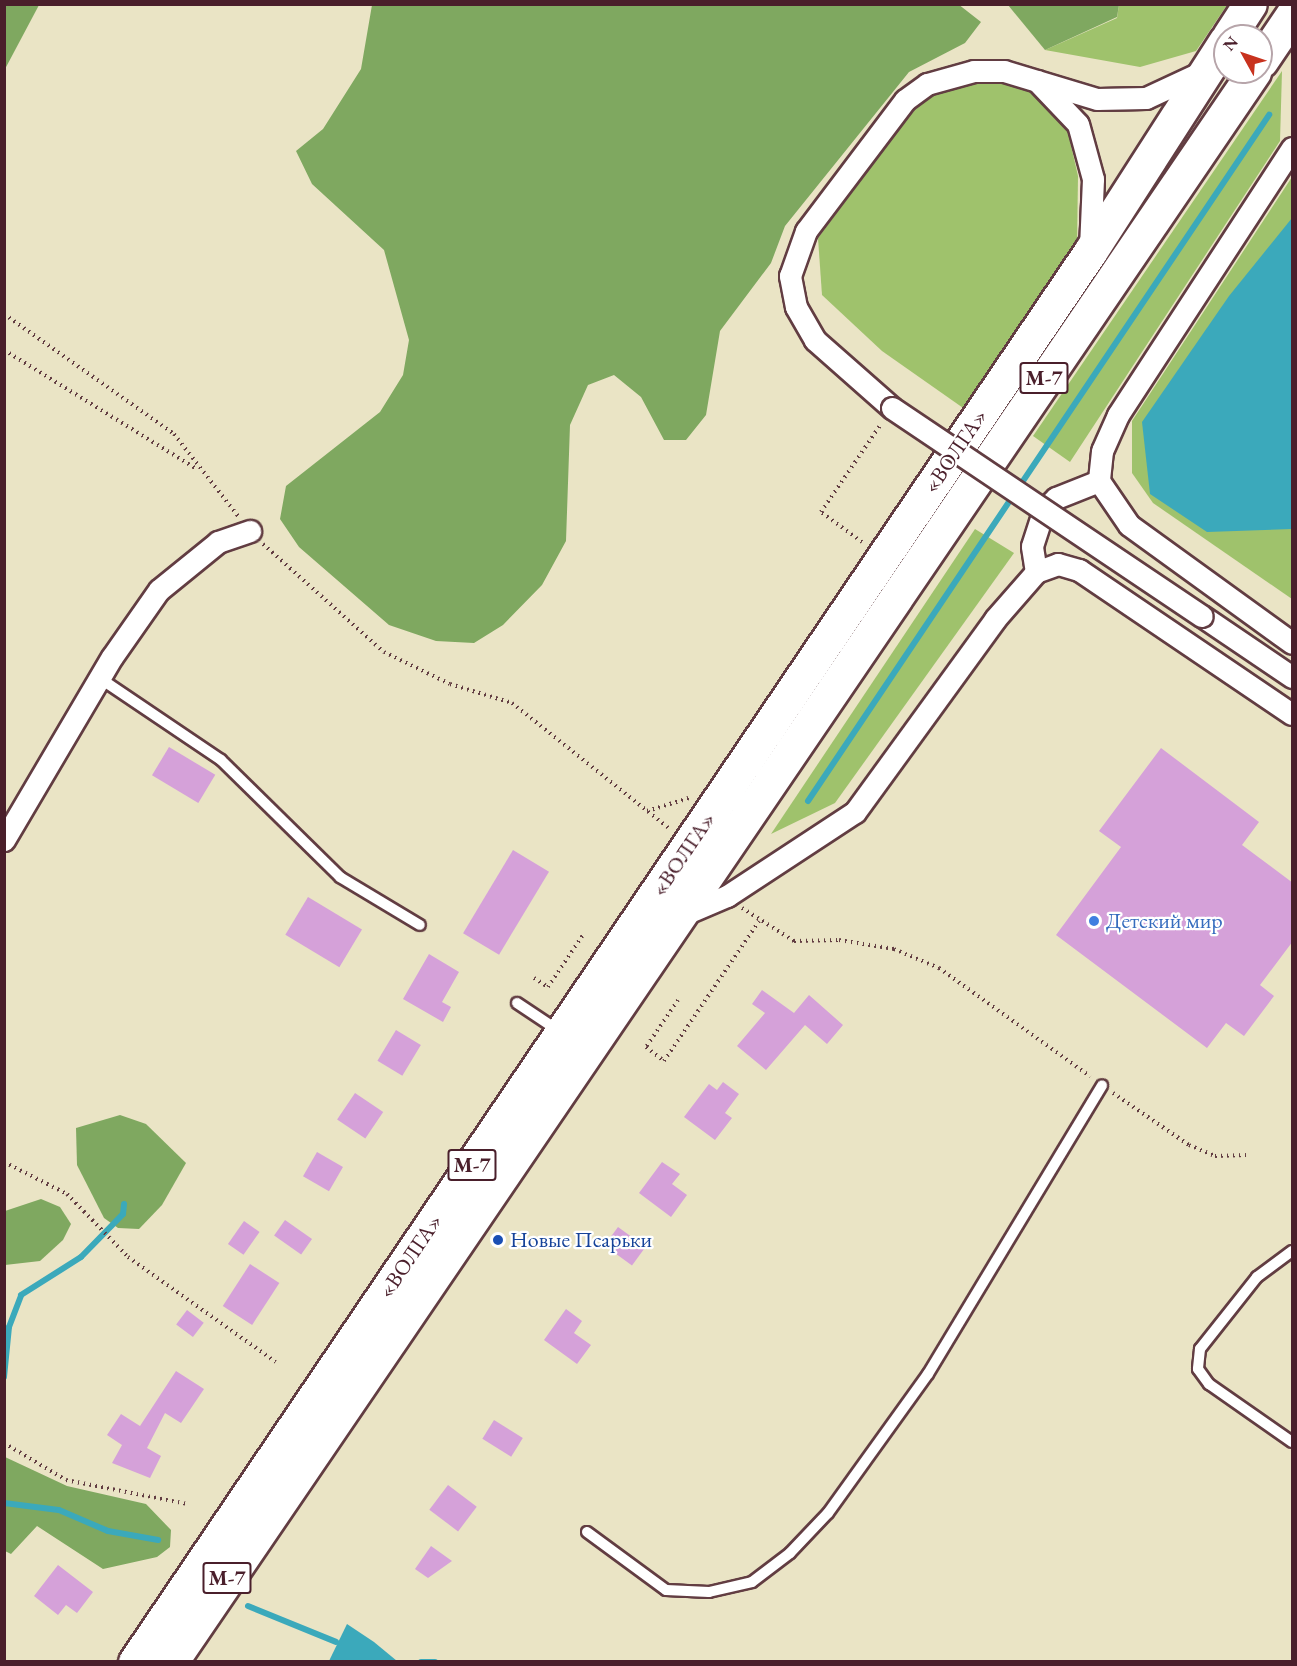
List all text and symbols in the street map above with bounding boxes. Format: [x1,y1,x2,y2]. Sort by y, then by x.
north arrow [1213,24,1273,84]
text: N [1218,32,1243,55]
road number: М-7 [1018,360,1070,396]
street label: «ВОЛГА» [917,404,993,498]
street label: «ВОЛГА» [645,807,721,901]
place label: Детский мир [1106,908,1223,934]
marker: Детский мир [1087,914,1101,928]
road number: М-7 [446,1147,498,1183]
street label: «ВОЛГА» [372,1209,448,1303]
place label: Новые Псарьки [510,1227,652,1253]
marker: Новые Псарьки [491,1233,505,1247]
road number: М-7 [202,1560,252,1596]

